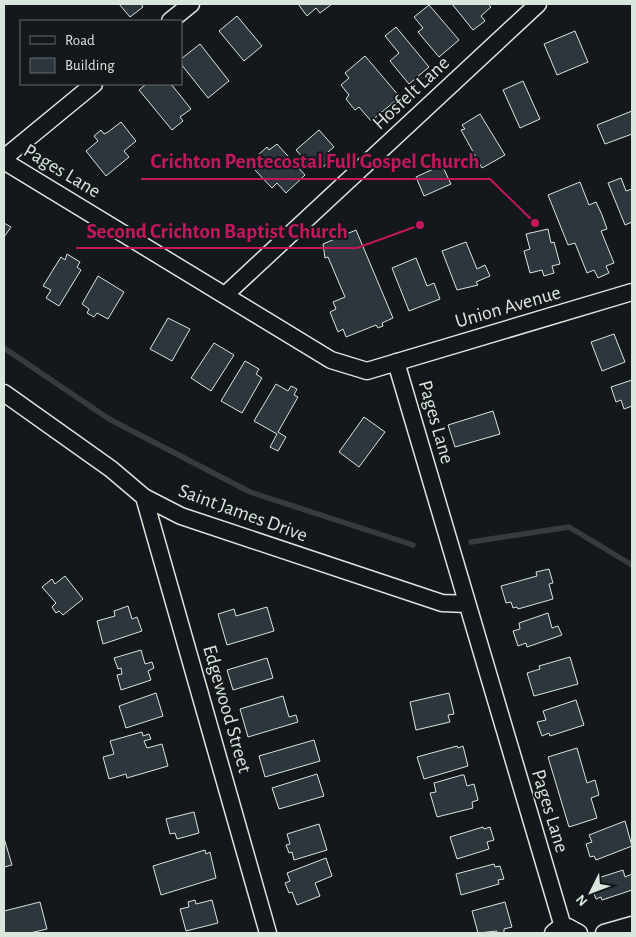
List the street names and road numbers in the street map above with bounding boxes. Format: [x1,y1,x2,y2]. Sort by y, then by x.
street label: Hosfelt Lane [369,53,453,133]
street label: Pages Lane [20,140,104,202]
street label: Union Avenue [453,282,563,332]
street label: Pages Lane [415,378,457,466]
street label: Saint James Drive [176,480,310,546]
street label: Edgewood Street [199,643,255,776]
street label: Pages Lane [528,767,572,855]

